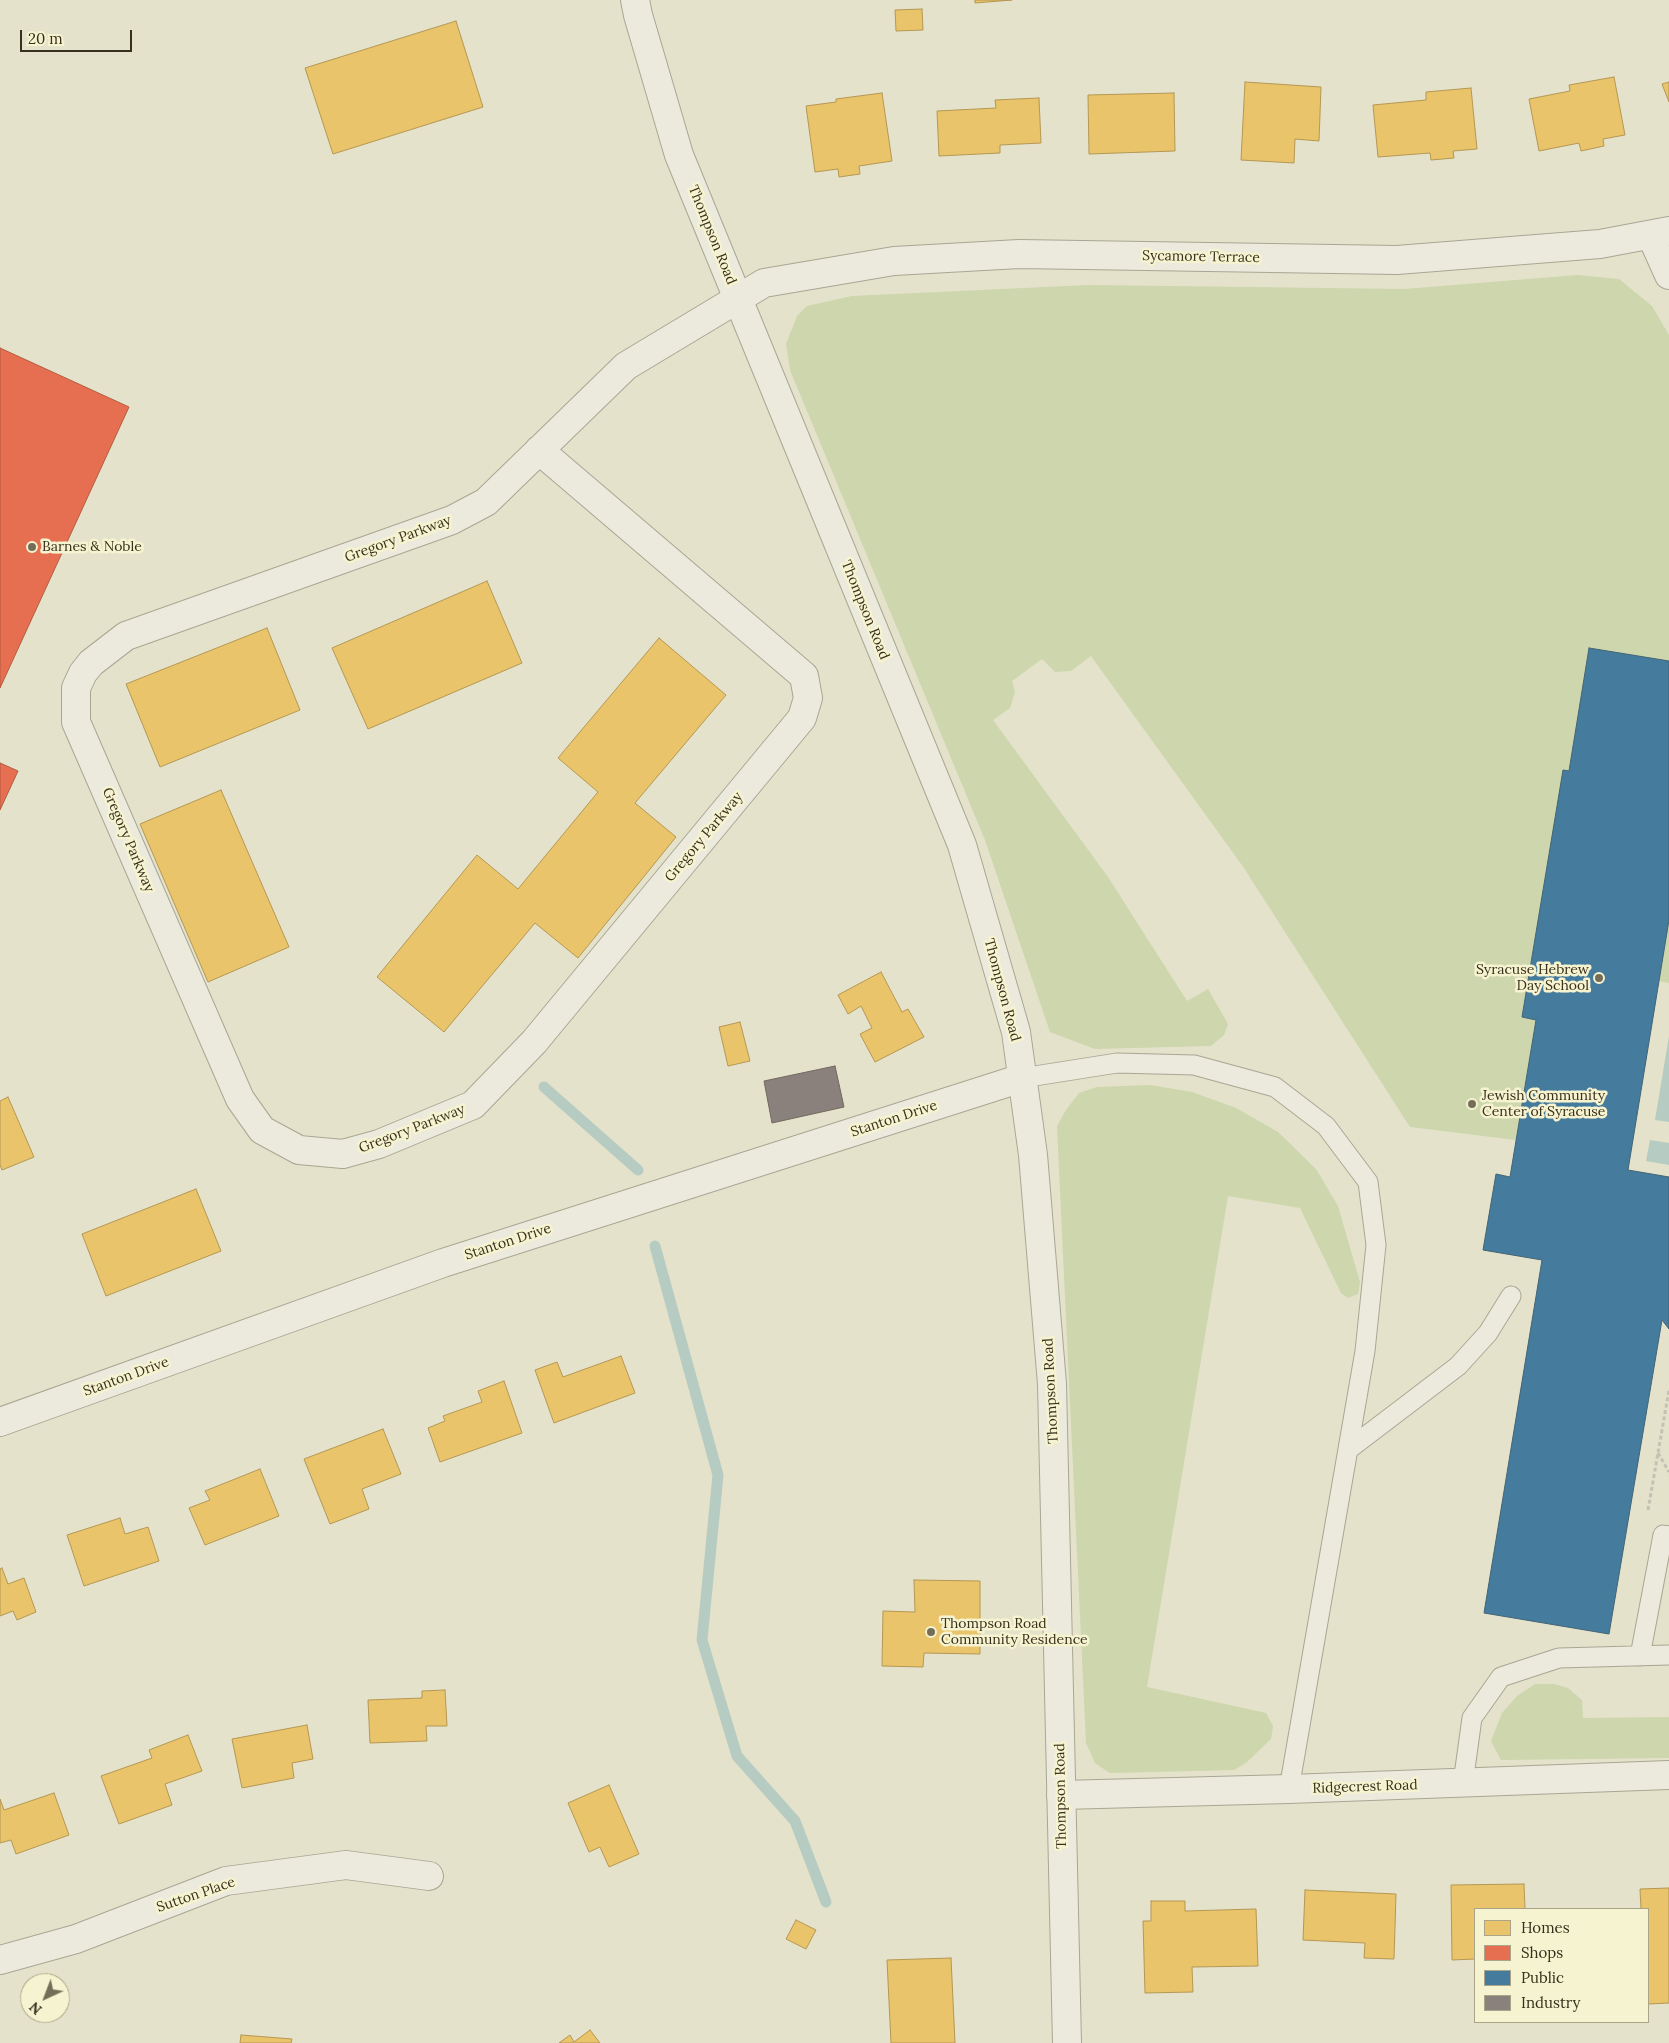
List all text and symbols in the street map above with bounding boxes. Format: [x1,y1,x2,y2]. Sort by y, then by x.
scale bar [22,20,135,52]
text: 20 m [28,29,63,48]
street label: Thompson Road [684,183,740,287]
street label: Sycamore Terrace [1142,248,1260,266]
street label: Gregory Parkway [342,512,454,566]
place label: Barnes & Noble [42,539,142,555]
marker: Barnes & Noble [26,541,38,553]
street label: Thompson Road [837,558,893,662]
street label: Gregory Parkway [98,785,158,895]
street label: Gregory Parkway [662,789,746,885]
street label: Thompson Road [980,937,1024,1043]
place label: Syracuse Hebrew Day School [1476,962,1589,994]
marker: Syracuse Hebrew Day School [1593,972,1605,984]
place label: Jewish Community Center of Syracuse [1482,1088,1605,1120]
street label: Stanton Drive [849,1097,939,1141]
marker: Jewish Community Center of Syracuse [1466,1098,1478,1110]
street label: Gregory Parkway [357,1101,467,1157]
street label: Stanton Drive [463,1220,553,1264]
street label: Thompson Road [1040,1338,1062,1444]
street label: Stanton Drive [81,1354,171,1400]
place label: Thompson Road Community Residence [941,1616,1088,1648]
marker: Thompson Road Community Residence [925,1626,937,1638]
street label: Thompson Road [1052,1743,1070,1849]
street label: Ridgecrest Road [1312,1777,1418,1797]
street label: Sutton Place [155,1874,237,1916]
legend [1474,1908,1649,2023]
text: Homes [1521,1918,1570,1937]
text: Shops [1521,1943,1563,1962]
text: Public [1521,1968,1564,1987]
north arrow [20,1973,70,2023]
text: Industry [1521,1993,1580,2012]
text: N [25,1998,46,2019]

